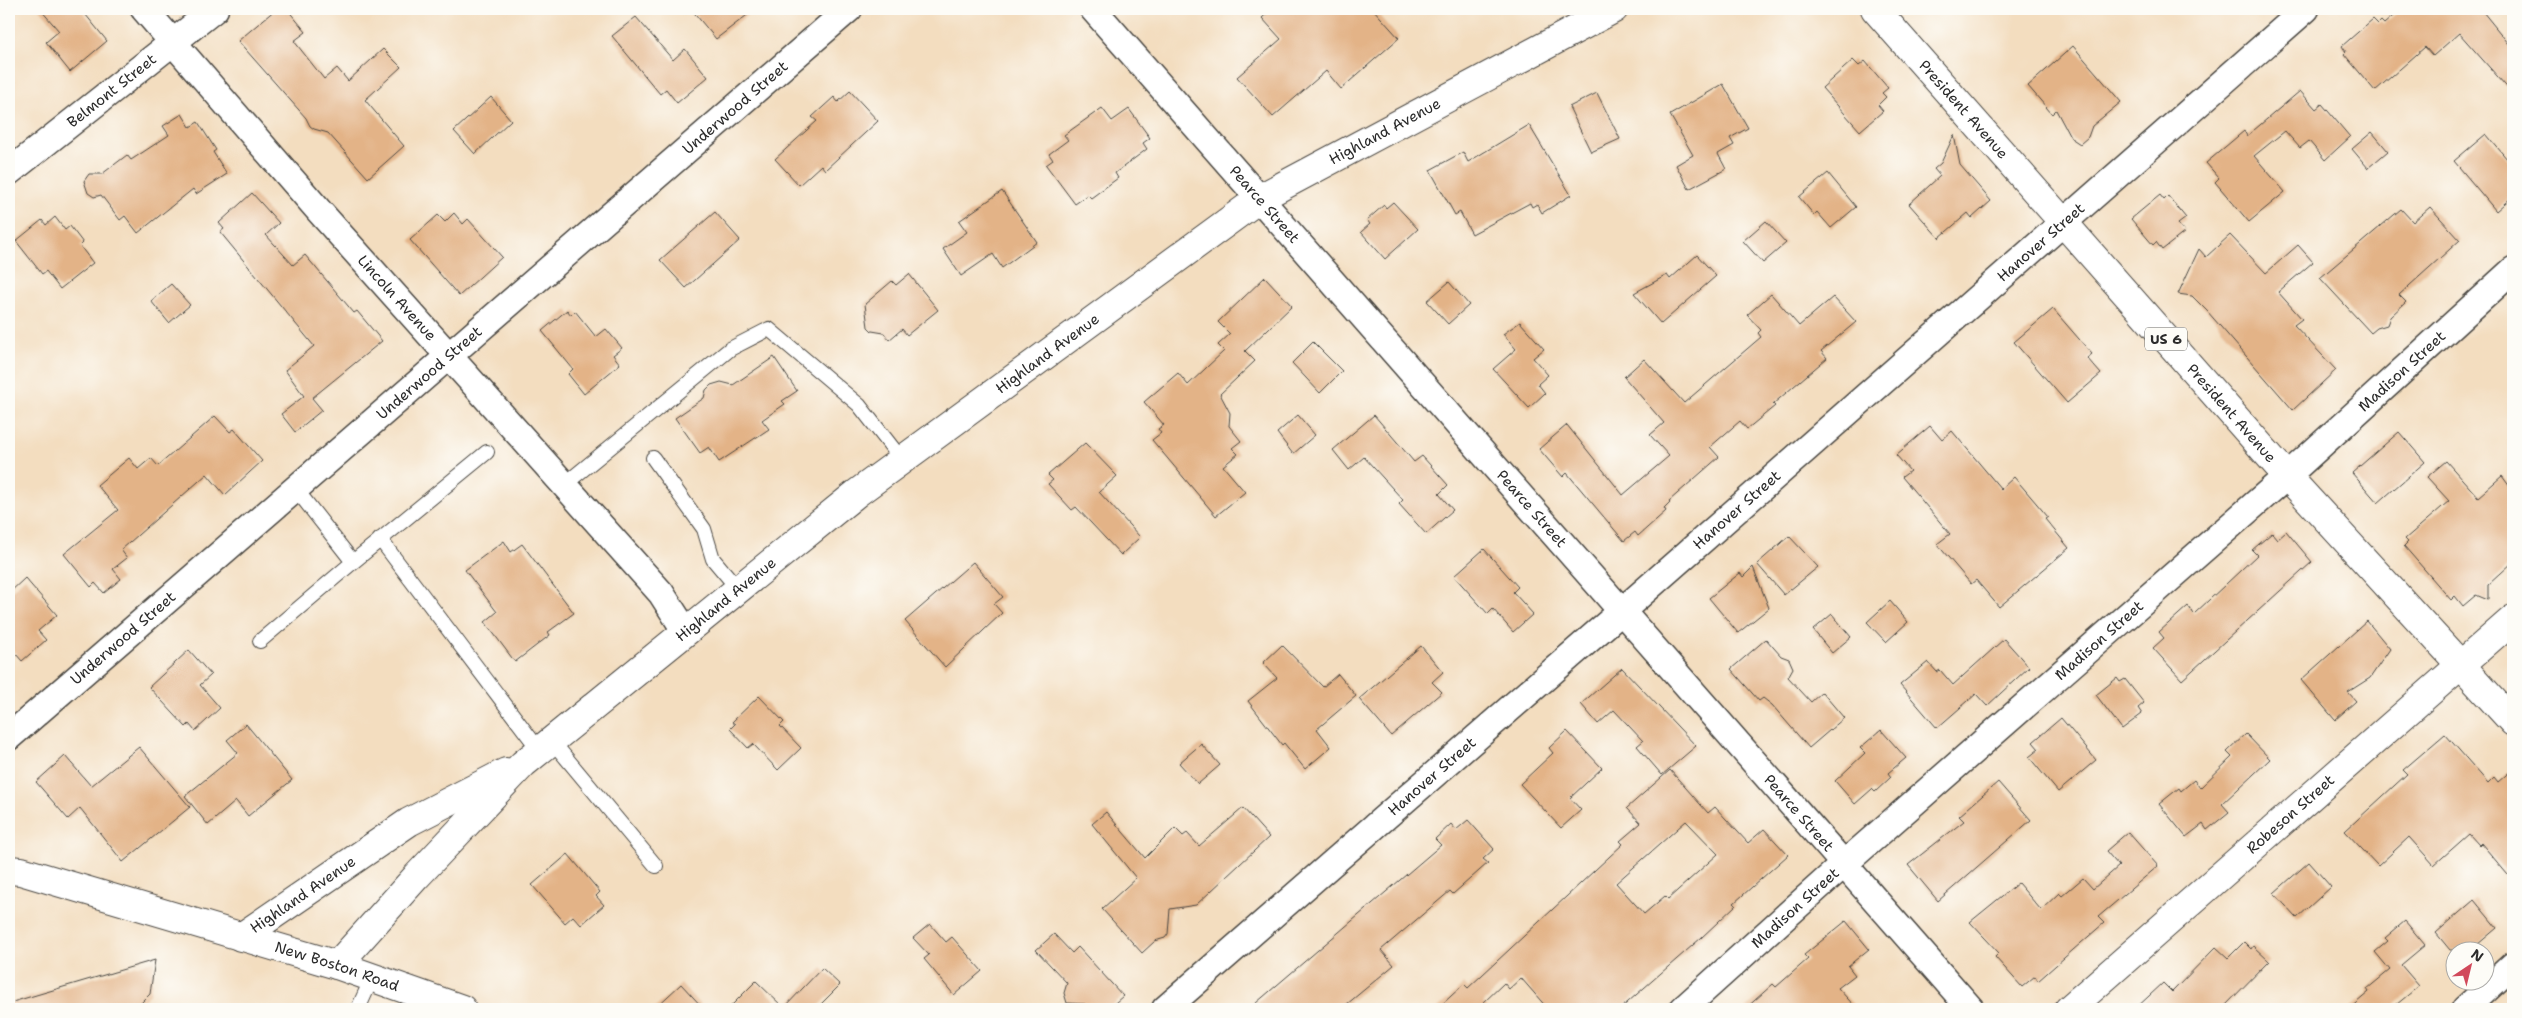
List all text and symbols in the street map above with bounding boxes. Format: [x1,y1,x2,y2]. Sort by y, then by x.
street label: Belmont Street [63,49,160,132]
street label: Underwood Street [678,56,792,159]
street label: President Avenue [1915,56,2013,163]
street label: Highland Avenue [1326,93,1444,169]
street label: Pearce Street [1225,161,1304,247]
street label: Hanover Street [1993,198,2089,286]
street label: Lincoln Avenue [353,251,441,345]
street label: Highland Avenue [992,309,1103,398]
street label: Underwood Street [372,322,486,424]
street label: Madison Street [2354,326,2450,416]
road number: US 6 [2145,328,2187,350]
street label: President Avenue [2183,359,2281,467]
street label: Pearce Street [1492,466,1571,552]
street label: Hanover Street [1689,466,1785,554]
street label: Highland Avenue [671,553,780,646]
street label: Underwood Street [66,587,180,689]
street label: Madison Street [2051,596,2148,685]
street label: Hanover Street [1384,733,1480,820]
street label: Pearce Street [1759,770,1838,856]
street label: Robeson Street [2242,770,2339,858]
street label: Highland Avenue [246,851,360,938]
street label: Madison Street [1747,863,1843,953]
street label: New Boston Road [272,937,402,996]
north arrow [2444,940,2494,990]
text: N [2468,945,2487,966]

